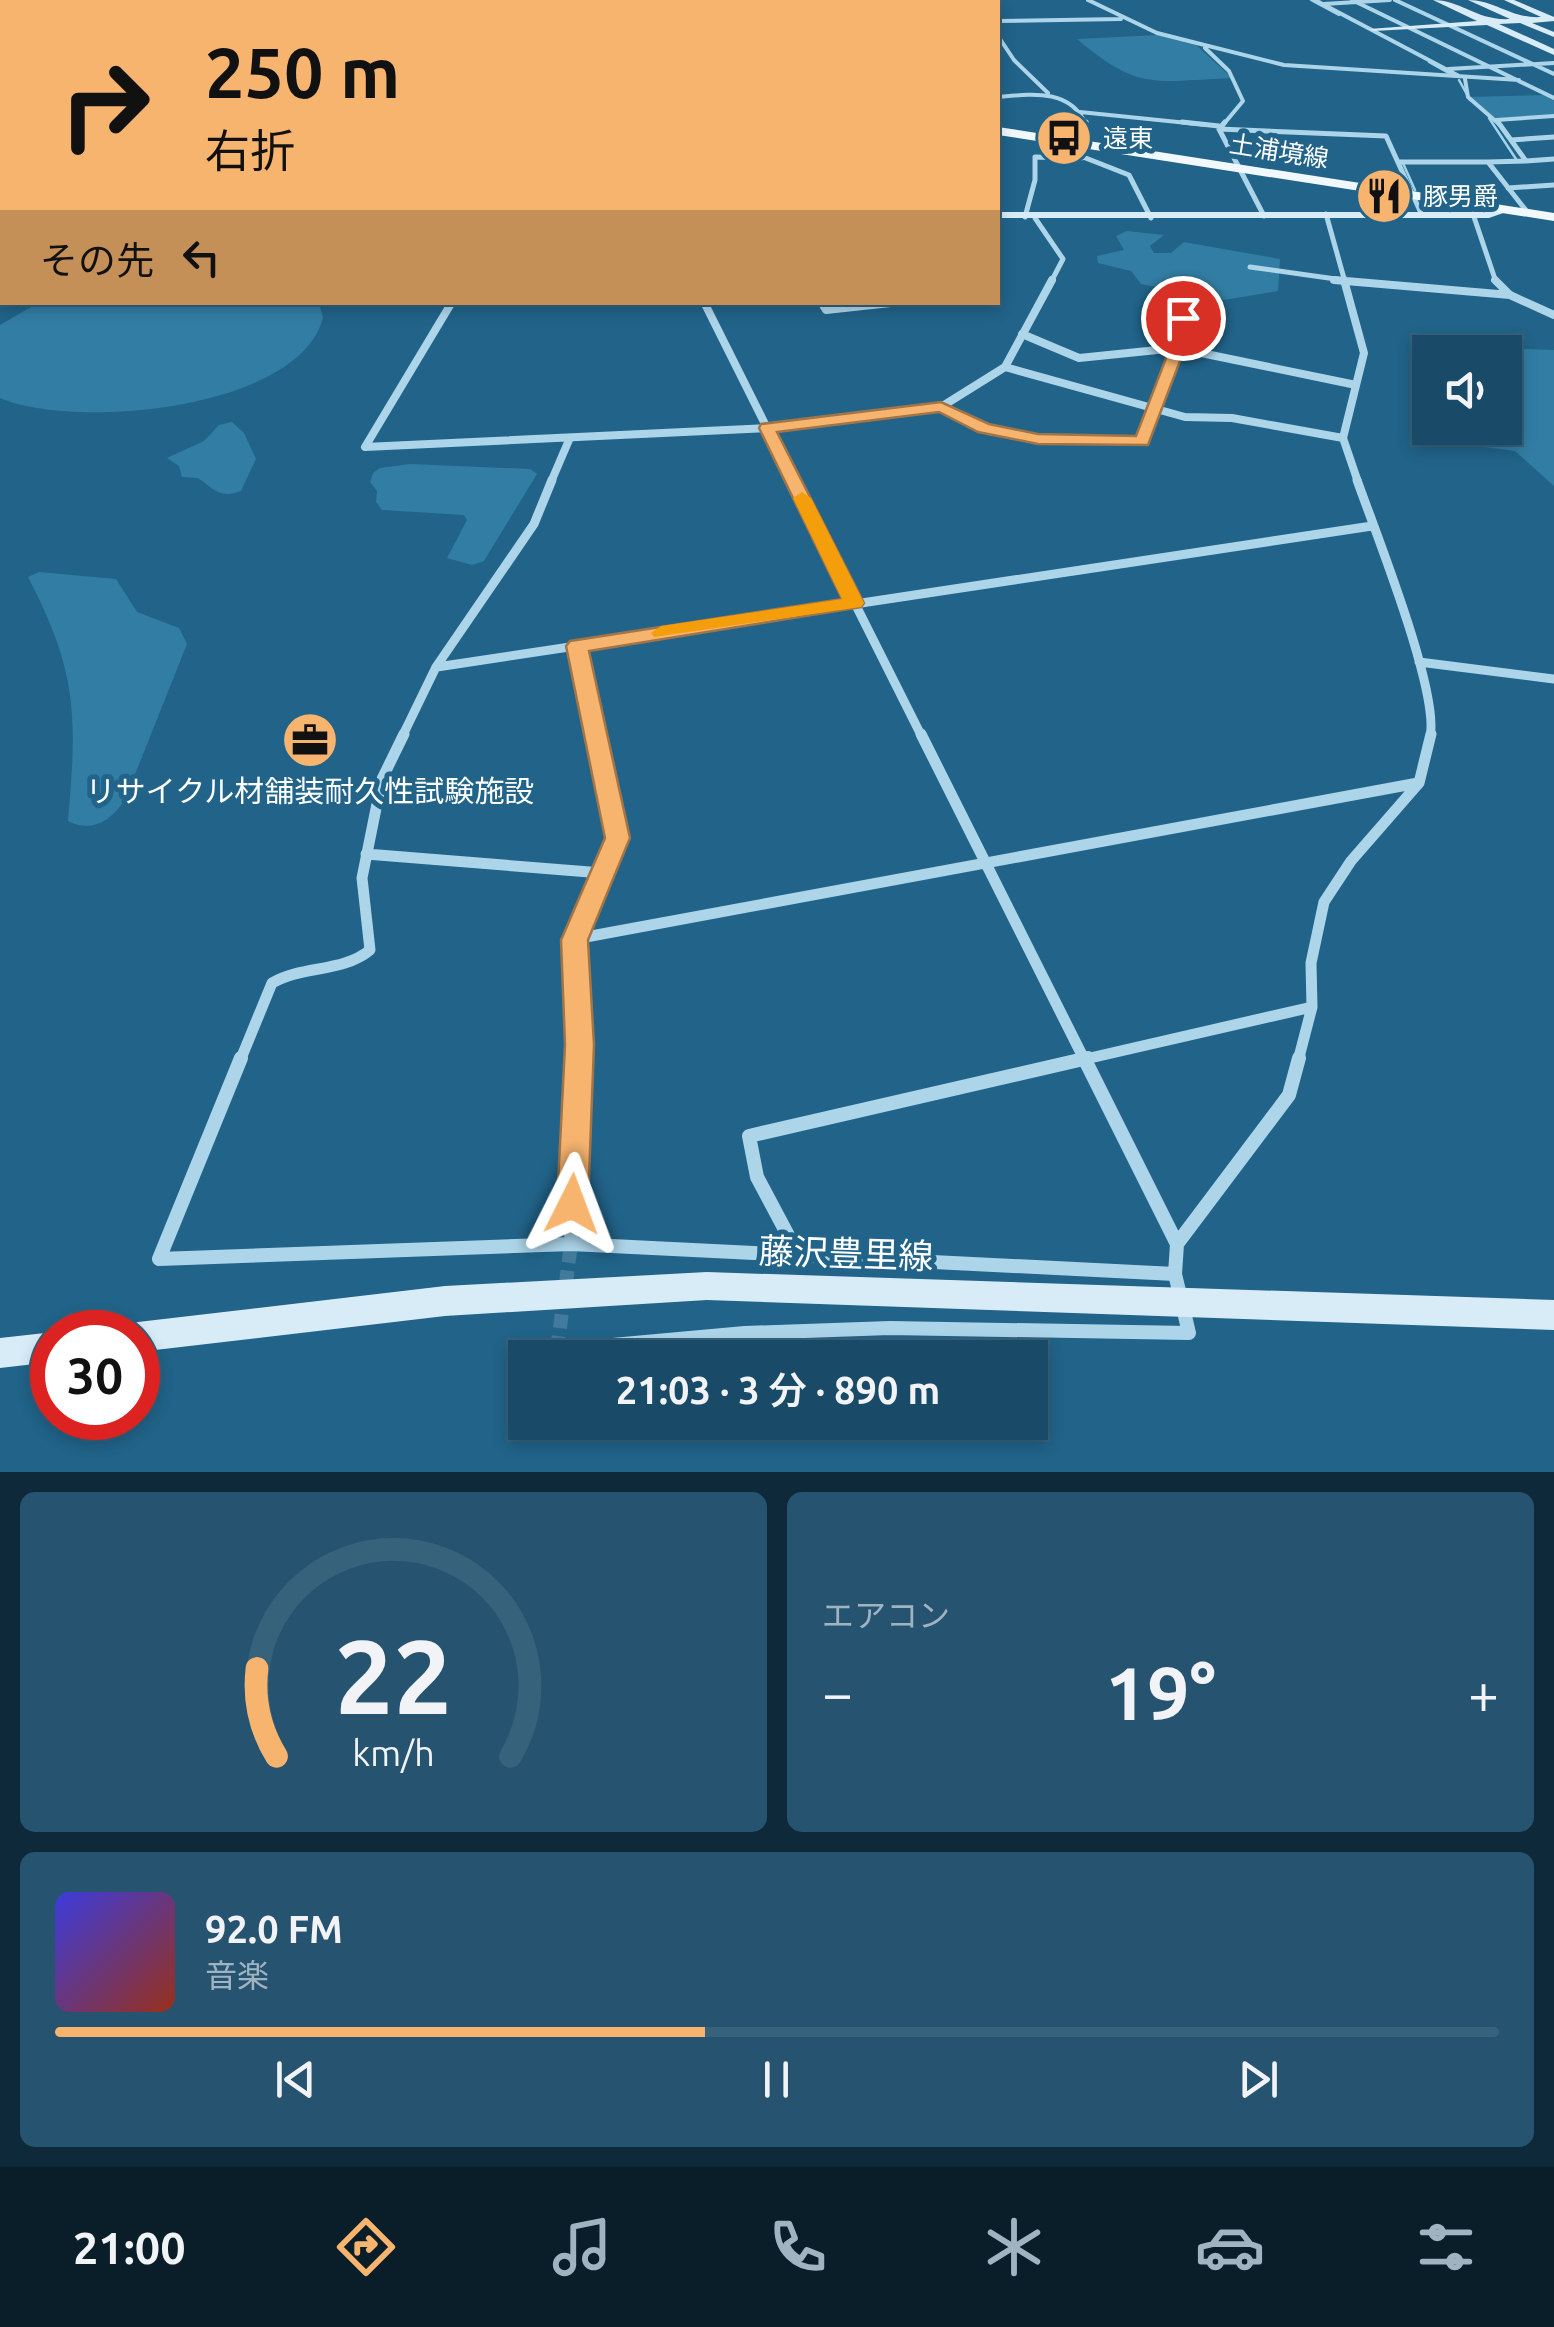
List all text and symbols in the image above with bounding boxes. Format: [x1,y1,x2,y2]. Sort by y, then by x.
text: 250 m [205,33,400,111]
icon: right [40,40,170,170]
bus stop icon: 遠東 [1034,108,1094,168]
place label: 遠東 [1103,124,1153,152]
text: 右折 [205,125,295,176]
street label: 土浦境線 [1227,129,1331,173]
restaurant icon: 豚男爵 [1354,166,1414,226]
place label: 豚男爵 [1423,182,1498,210]
icon: left [174,230,229,285]
text: その先 [40,239,154,281]
pin [1141,276,1226,361]
icon: arrive [1156,291,1211,346]
map controls [1412,335,1522,445]
button: sound [1412,335,1522,445]
office icon: リサイクル材舗装耐久性試験施設 [280,710,340,770]
place label: リサイクル材舗装耐久性試験施設 [86,774,534,808]
position arrow [520,1152,624,1256]
street label: 藤沢豊里線 [758,1230,934,1276]
speed limit sign: 30 [30,1310,160,1440]
text: 21:03 · 3 分 · 890 m [616,1369,940,1411]
text: エアコン [822,1597,950,1633]
text: 22 [335,1617,452,1734]
text: 19° [1105,1650,1216,1734]
text: − [822,1662,853,1723]
text: + [1468,1662,1499,1723]
text: km/h [352,1733,435,1773]
text: 92.0 FM [205,1908,343,1950]
text: 音楽 [205,1957,269,1993]
icon: previous [268,2052,323,2107]
icon: pause [749,2052,804,2107]
icon: next [1231,2052,1286,2107]
icon: directions [331,2212,401,2282]
icon: music [547,2212,617,2282]
icon: phone [763,2212,833,2282]
icon: climate [979,2212,1049,2282]
icon: car [1195,2212,1265,2282]
icon: filters [1411,2212,1481,2282]
text: 21:00 [73,2222,186,2273]

